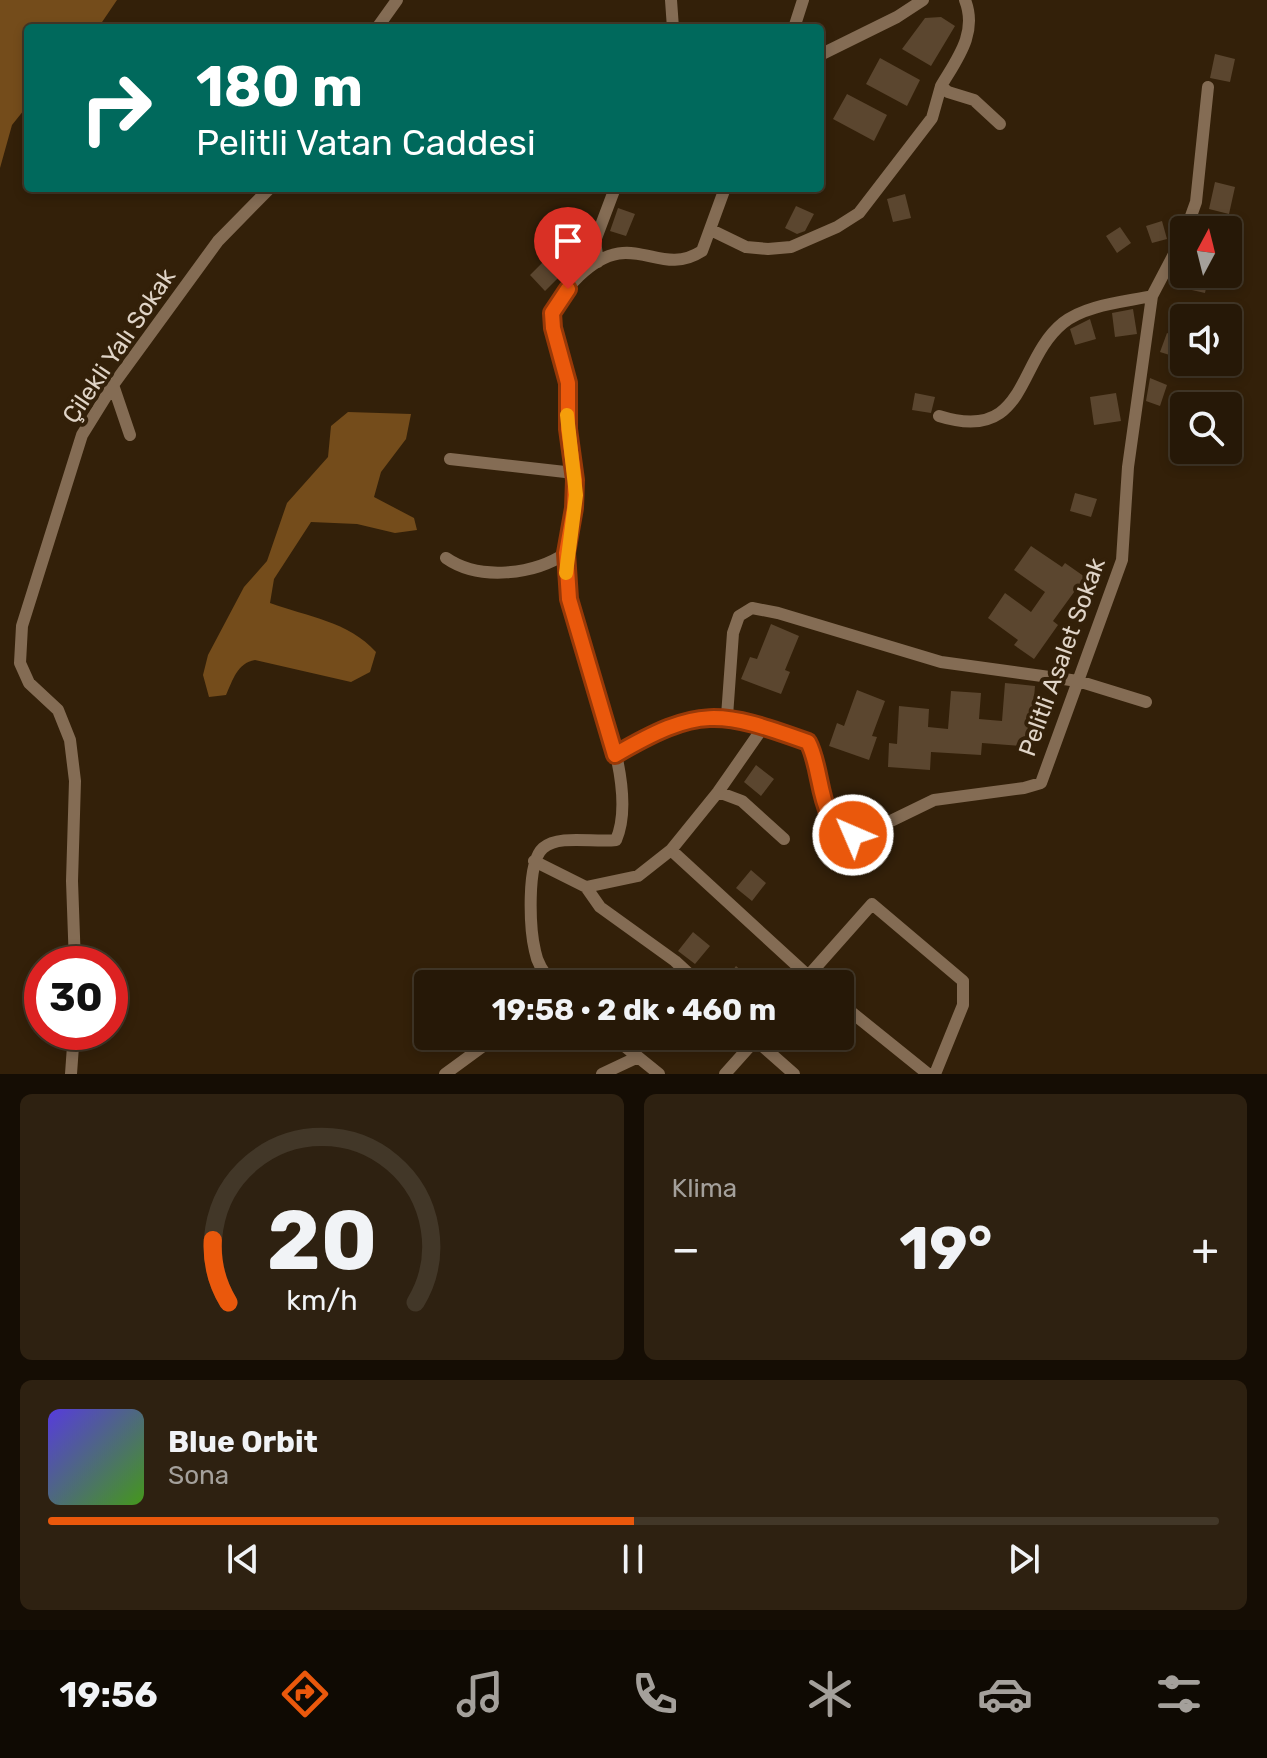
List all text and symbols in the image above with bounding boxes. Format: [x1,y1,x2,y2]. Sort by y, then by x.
text: 180 m [196,54,363,120]
icon: right [64,56,168,160]
text: Pelitli Vatan Caddesi [196,121,536,164]
pin [534,207,602,289]
north arrow [1170,216,1242,288]
map controls [1170,216,1242,464]
icon: arrive [546,219,590,263]
street label: Çilekli Yalı Sokak [57,263,181,429]
button: sound [1170,304,1242,376]
button: search [1170,392,1242,464]
street label: Pelitli Asalet Sokak [1013,553,1111,760]
position arrow [811,793,895,877]
speed limit sign: 30 [24,946,128,1050]
text: 19:58 · 2 dk · 460 m [492,992,776,1028]
text: Klima [672,1173,737,1204]
text: 20 [266,1191,377,1290]
text: 19° [899,1213,992,1284]
text: − [672,1223,700,1275]
text: + [1192,1223,1219,1275]
text: km/h [286,1283,357,1317]
text: Blue Orbit [168,1424,318,1460]
text: Sona [168,1460,229,1491]
icon: previous [221,1537,265,1581]
icon: pause [611,1537,655,1581]
icon: next [1002,1537,1046,1581]
icon: directions [277,1666,333,1722]
icon: music [452,1666,508,1722]
icon: phone [627,1666,683,1722]
icon: climate [802,1666,858,1722]
icon: car [977,1666,1033,1722]
icon: filters [1151,1666,1207,1722]
text: 19:56 [59,1673,158,1716]

